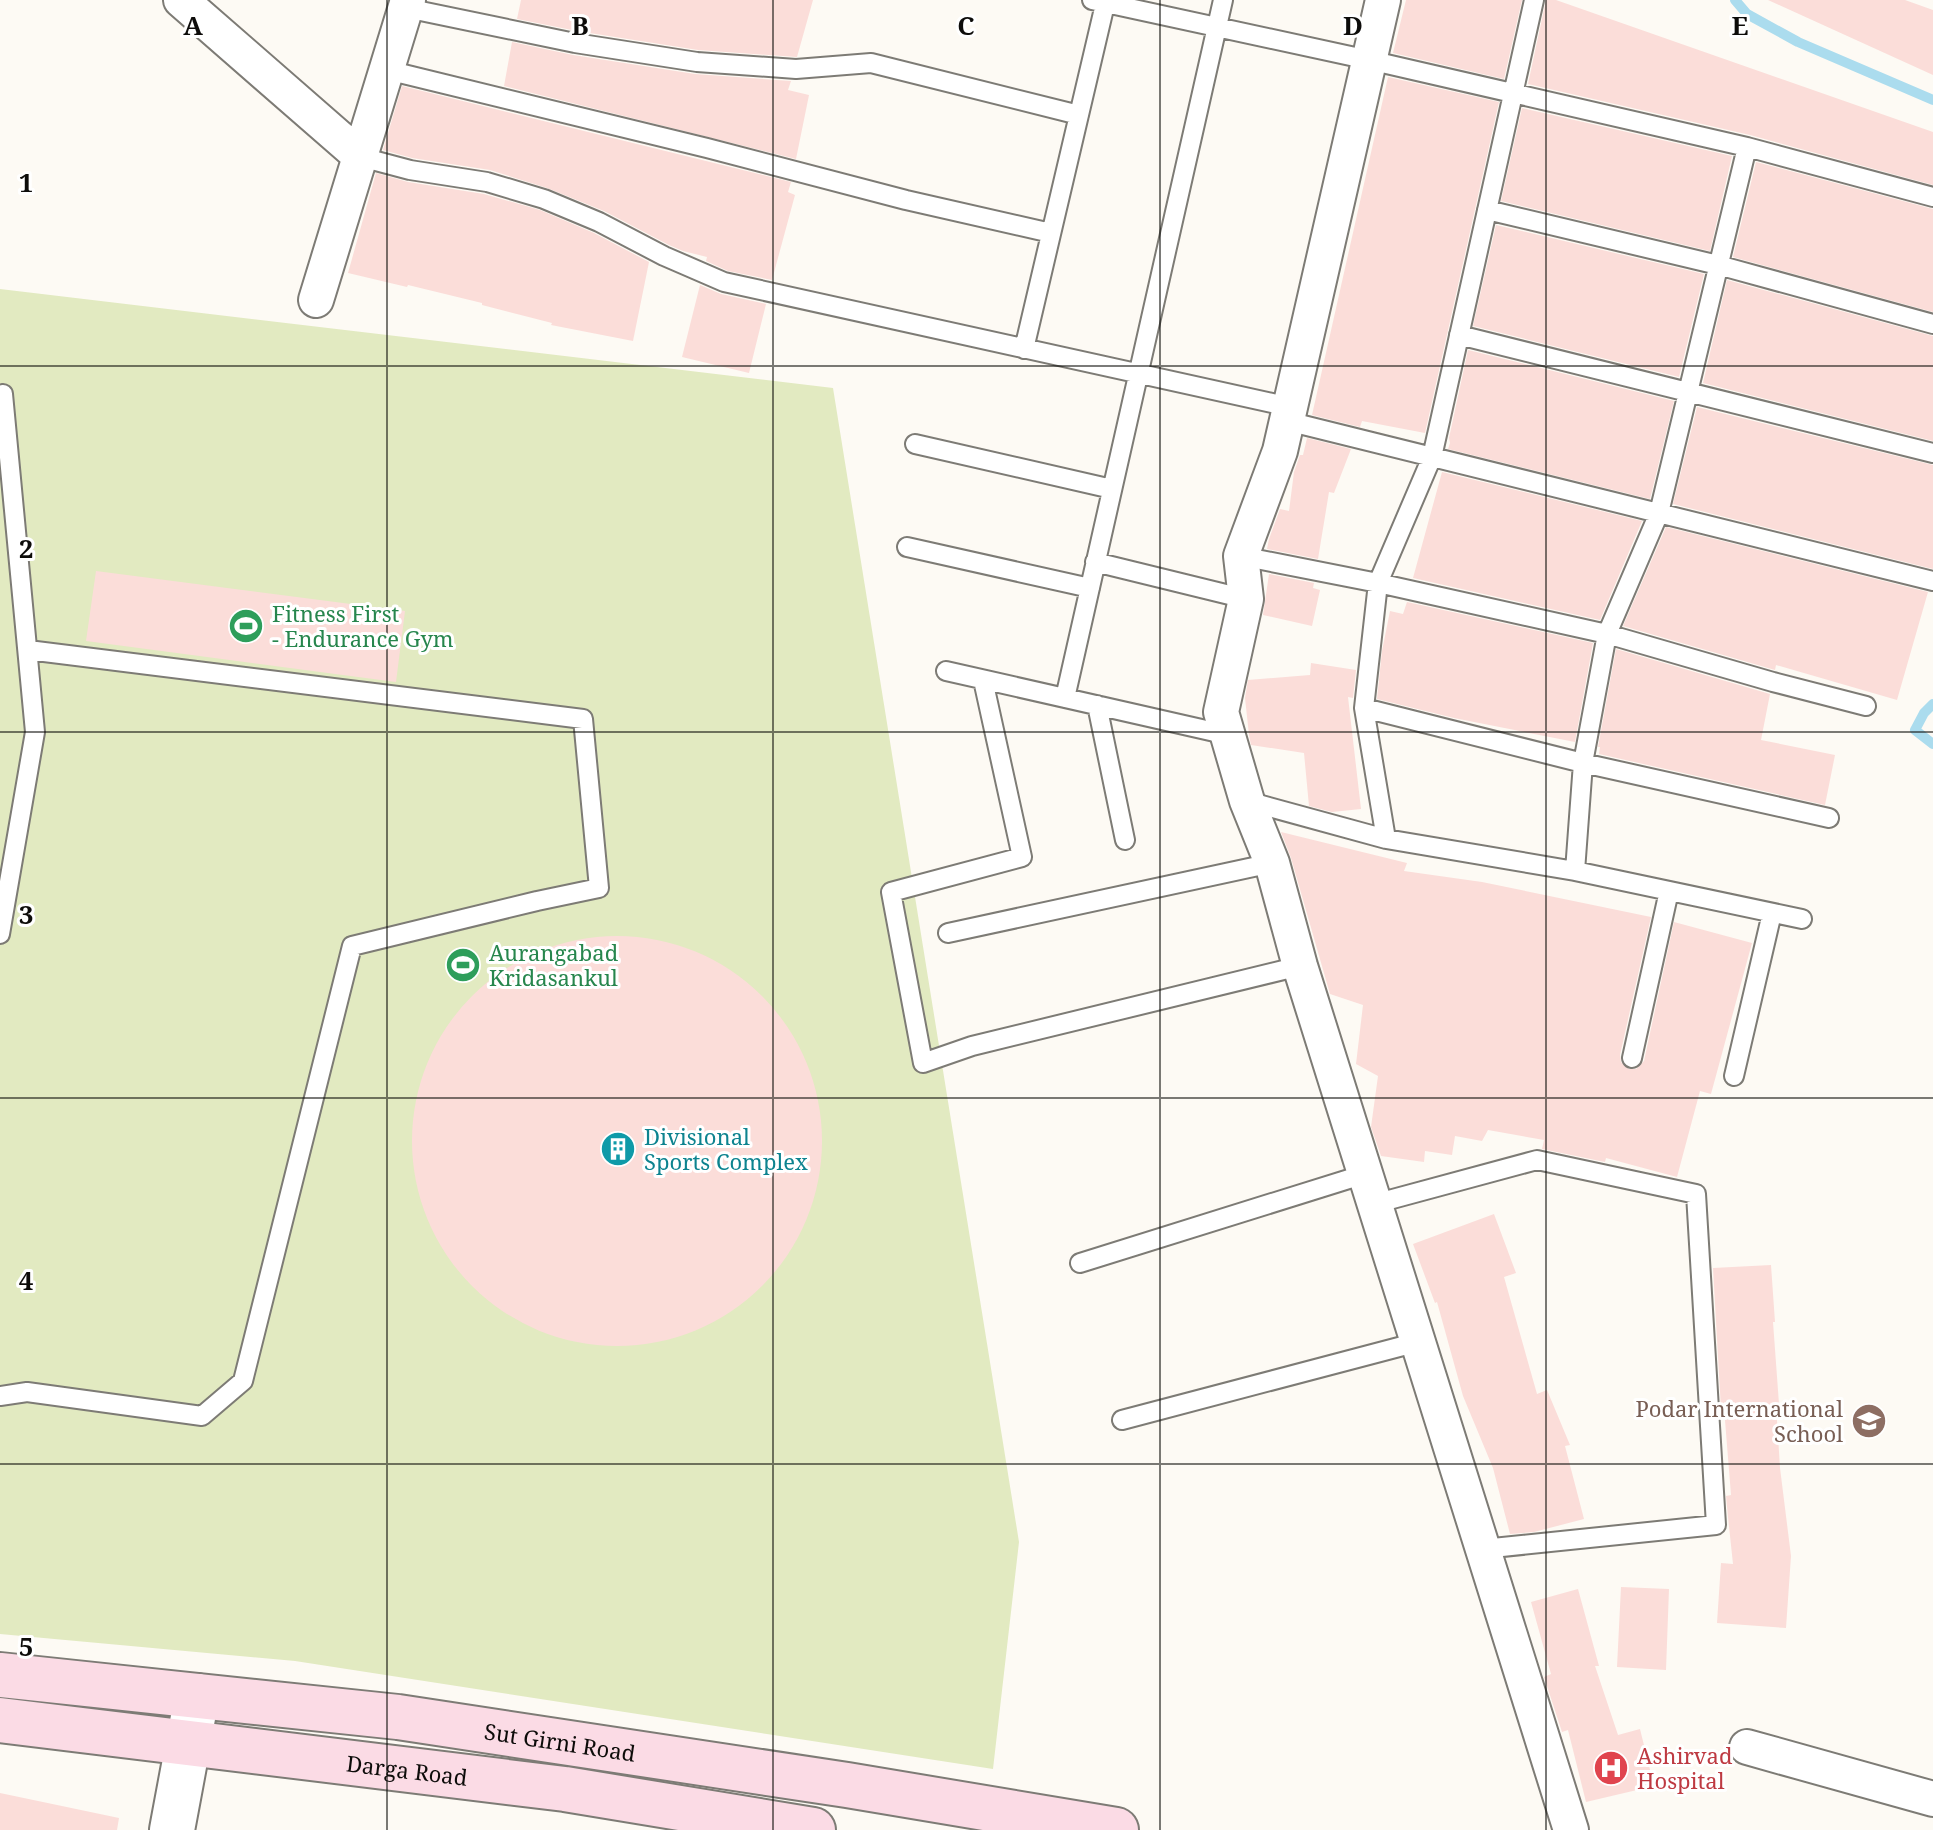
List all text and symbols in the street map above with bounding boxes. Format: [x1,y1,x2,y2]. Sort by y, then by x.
text: A [183,7,203,43]
text: B [571,7,589,43]
text: C [957,7,975,43]
text: D [1343,7,1363,43]
text: E [1732,7,1749,43]
text: 1 [19,164,33,200]
text: 2 [19,530,33,566]
place label: Fitness First - Endurance Gym [272,598,454,653]
sports icon: Fitness First - Endurance Gym [227,607,265,645]
text: 3 [19,896,33,932]
place label: Aurangabad Kridasankul [489,937,619,992]
sports icon: Aurangabad Kridasankul [444,946,482,984]
place label: Divisional Sports Complex [644,1121,808,1176]
building icon: Divisional Sports Complex [599,1130,637,1168]
text: 4 [19,1262,34,1298]
place label: Podar International School [1635,1393,1843,1448]
school or university icon: Podar International School [1850,1402,1888,1440]
text: 5 [19,1628,33,1664]
street label: Sut Girni Road [482,1715,638,1768]
place label: Ashirvad Hospital [1637,1740,1733,1795]
street label: Darga Road [345,1747,470,1792]
hospital icon: Ashirvad Hospital [1592,1749,1630,1787]

